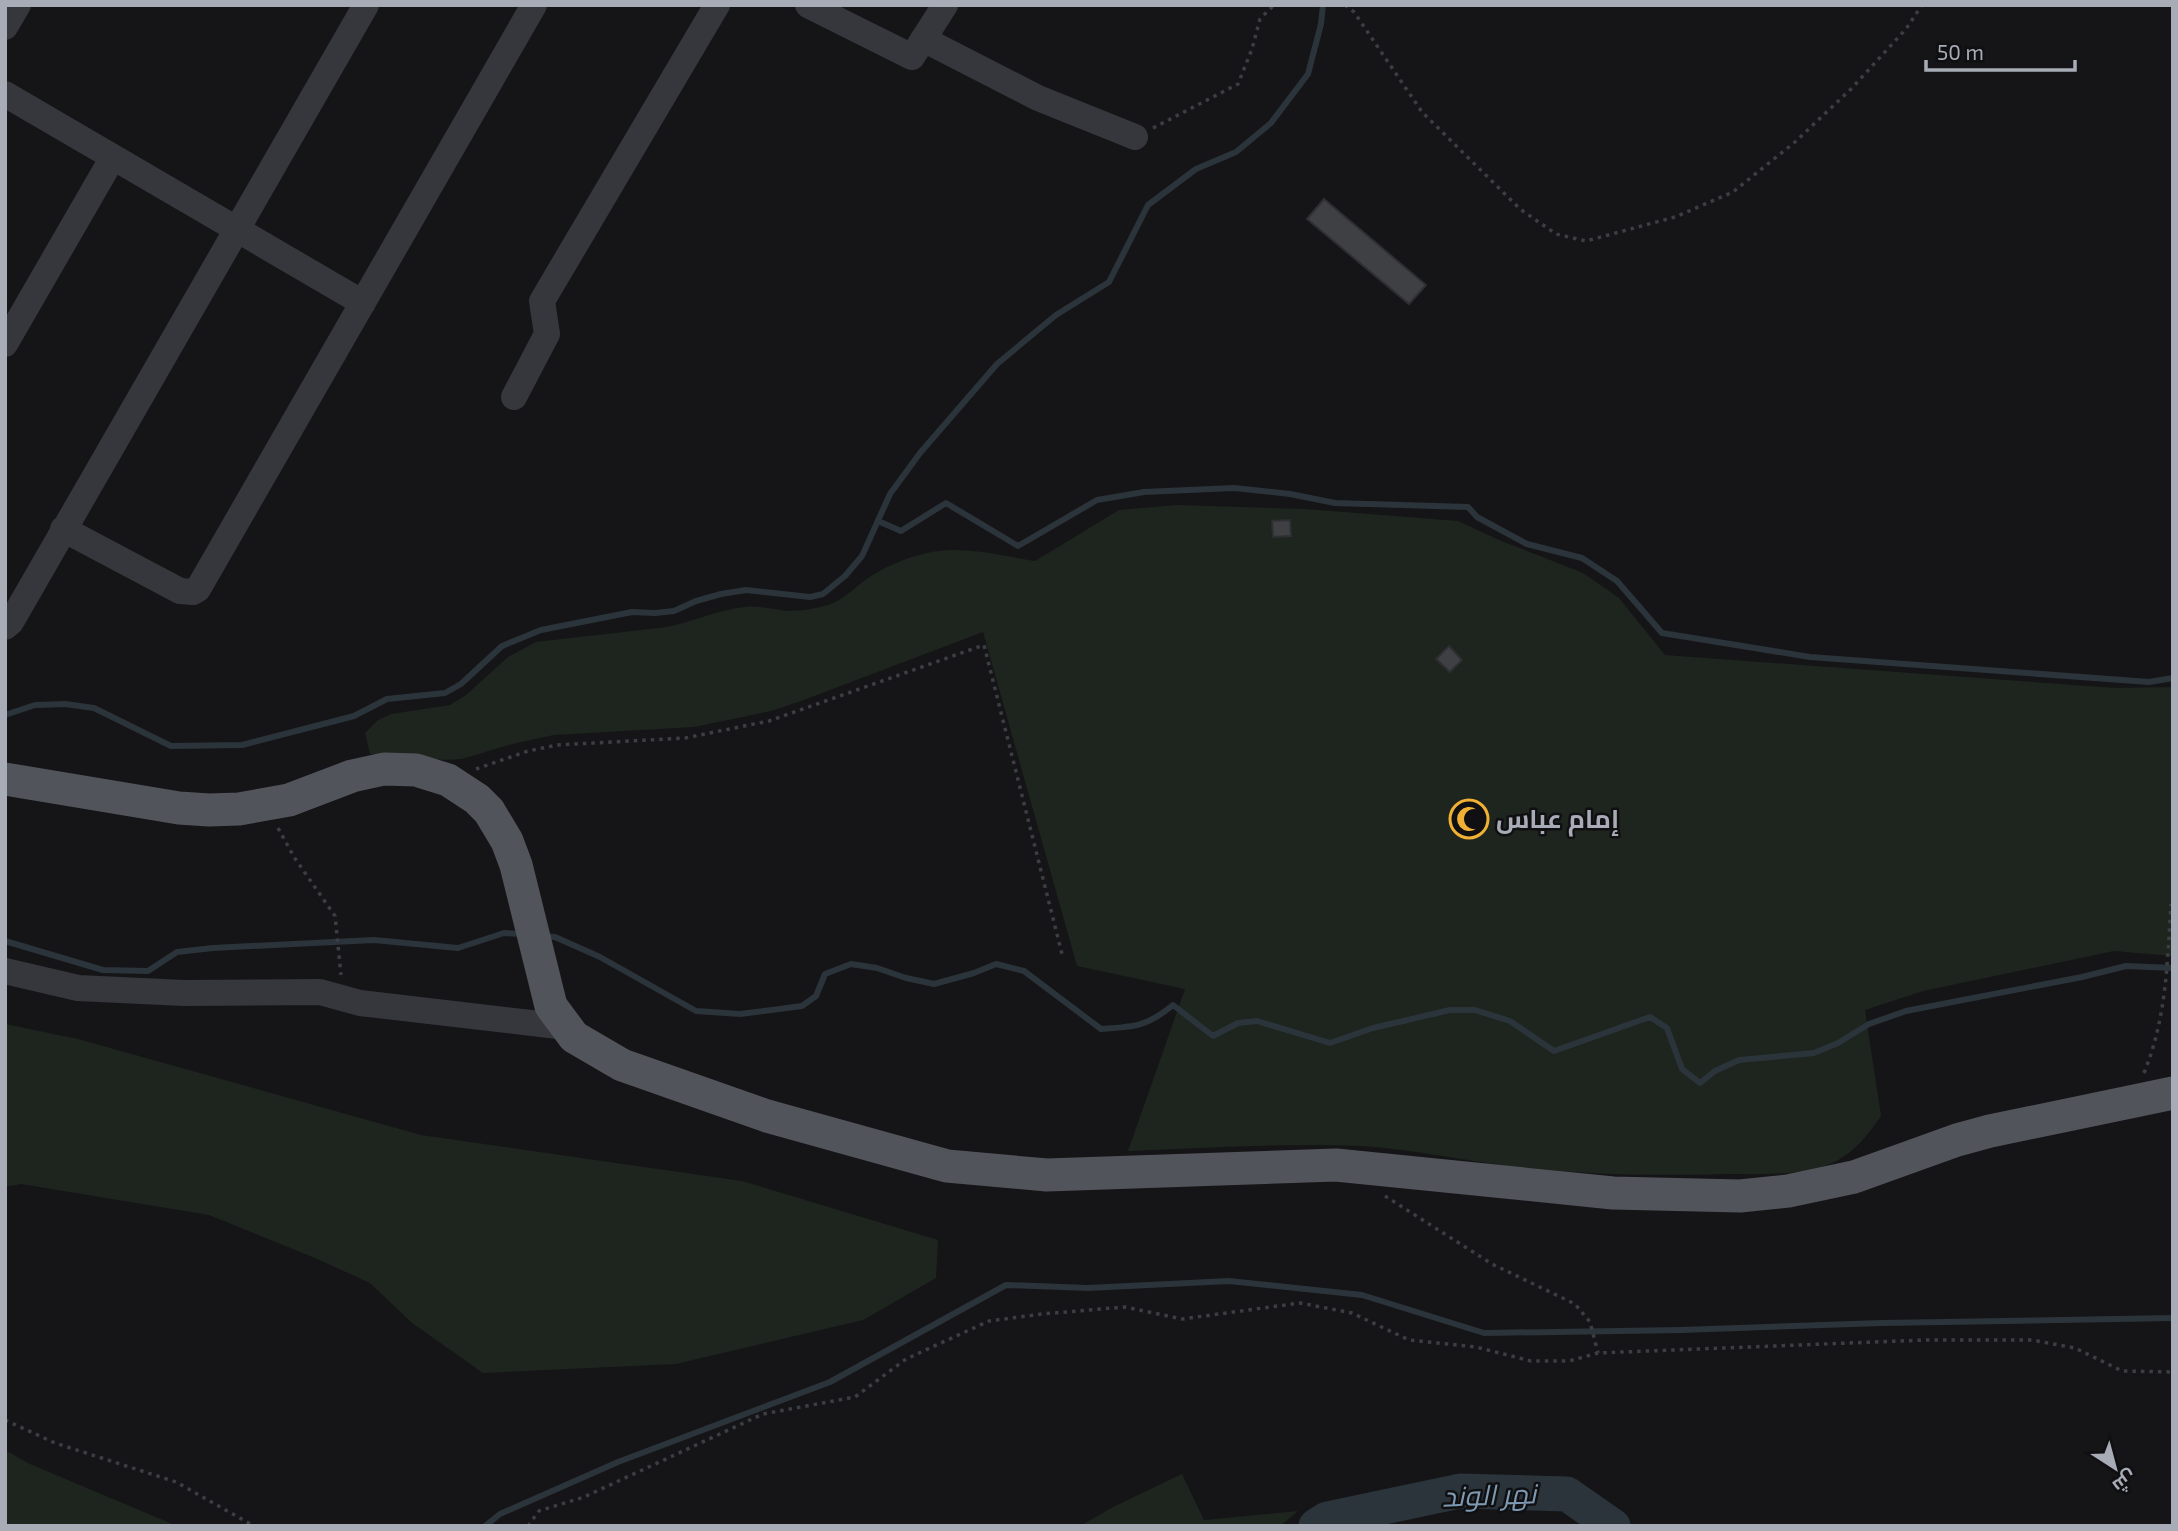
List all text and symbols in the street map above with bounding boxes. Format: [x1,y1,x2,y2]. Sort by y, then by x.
scale bar [1926,28,2075,72]
text: 50 m [1937,39,1984,64]
mosque icon: إمام عباس [1448,798,1490,840]
place label: إمام عباس [1496,802,1619,837]
north arrow [2080,1433,2150,1503]
text: ش [2108,1465,2142,1499]
water label: نهر الوند [1441,1475,1539,1514]

